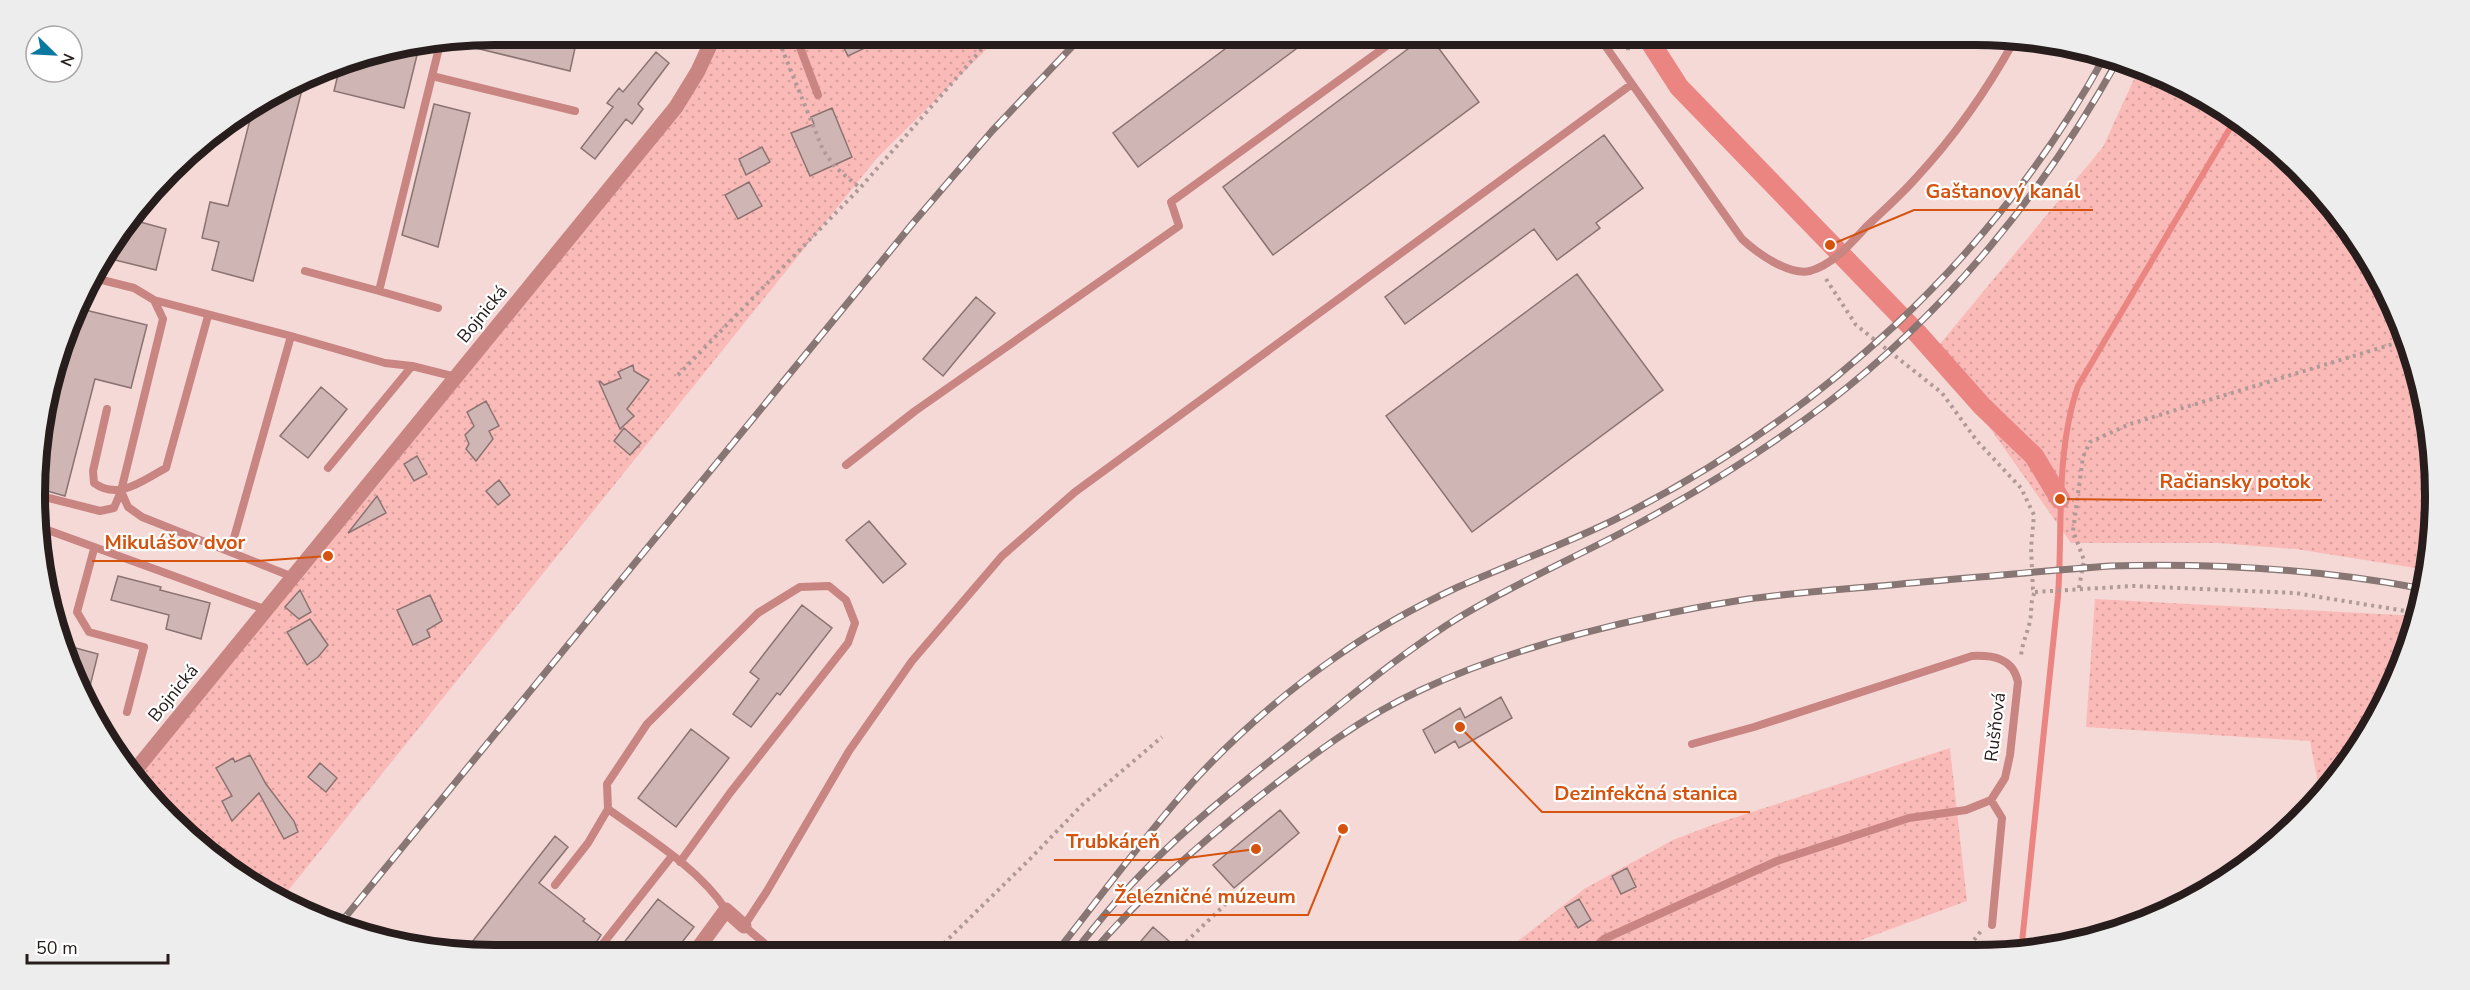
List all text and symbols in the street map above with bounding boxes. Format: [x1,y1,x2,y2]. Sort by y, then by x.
north arrow [24,24,84,84]
text: N [54,50,79,70]
callout: Gaštanový kanál [1914,172,2093,210]
text: Gaštanový kanál [1926,178,2081,205]
street label: Bojnická [451,280,513,348]
callout: Račiansky potok [2147,462,2322,500]
text: Račiansky potok [2159,468,2312,495]
callout: Mikulášov dvor [92,523,257,561]
text: Mikulášov dvor [105,529,246,556]
street label: Bojnická [142,659,204,727]
street label: Rušňová [1979,691,2011,763]
callout: Dezinfekčná stanica [1542,774,1750,812]
text: Dezinfekčná stanica [1554,780,1738,807]
callout: Trubkáreň [1054,822,1172,860]
text: Trubkáreň [1066,828,1160,855]
callout: Železničné múzeum [1102,877,1308,915]
text: Železničné múzeum [1114,883,1296,910]
scale bar [27,927,168,965]
text: 50 m [36,936,78,960]

